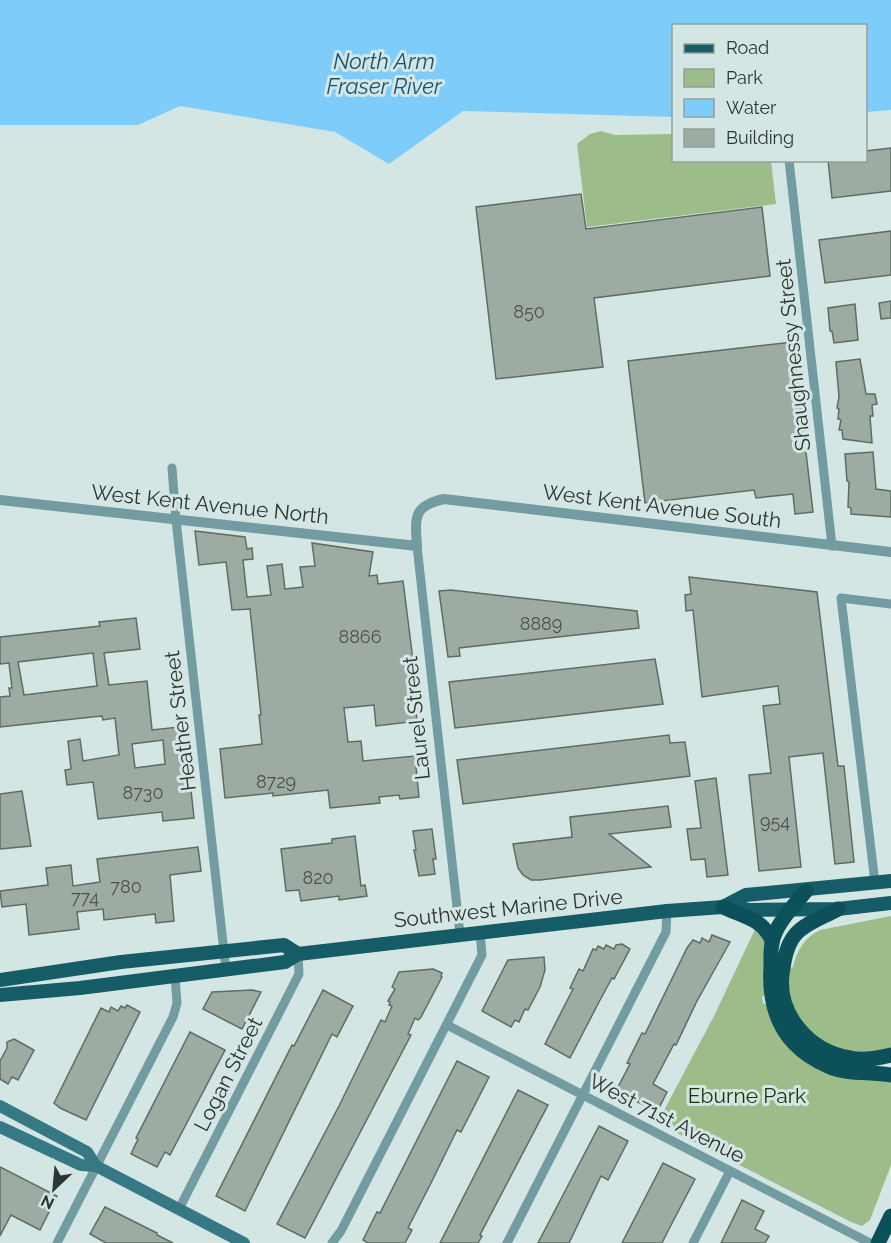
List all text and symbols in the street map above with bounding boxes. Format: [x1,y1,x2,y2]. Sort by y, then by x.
legend [672,24,867,162]
text: Road [726,37,769,58]
water label: North Arm Fraser River [326,48,443,99]
text: Park [726,67,763,88]
text: Water [726,97,777,118]
text: Building [726,127,794,148]
street label: Shaughnessy Street [770,258,816,452]
house number: 850 [513,301,545,322]
street label: West Kent Avenue North [90,479,330,529]
street label: West Kent Avenue South [541,479,783,533]
house number: 8889 [520,613,562,634]
house number: 8866 [338,626,382,647]
street label: Heather Street [159,649,201,793]
street label: Laurel Street [397,655,435,781]
house number: 8729 [256,771,296,792]
house number: 8730 [123,782,163,803]
house number: 954 [760,811,790,832]
house number: 820 [302,867,334,888]
house number: 780 [110,876,142,897]
street label: Southwest Marine Drive [392,884,624,932]
house number: 774 [71,887,99,908]
street label: Logan Street [189,1013,267,1135]
street label: West 71st Avenue [585,1068,749,1168]
park label: Eburne Park [688,1083,806,1108]
north arrow [24,1159,84,1219]
text: N [38,1191,57,1213]

